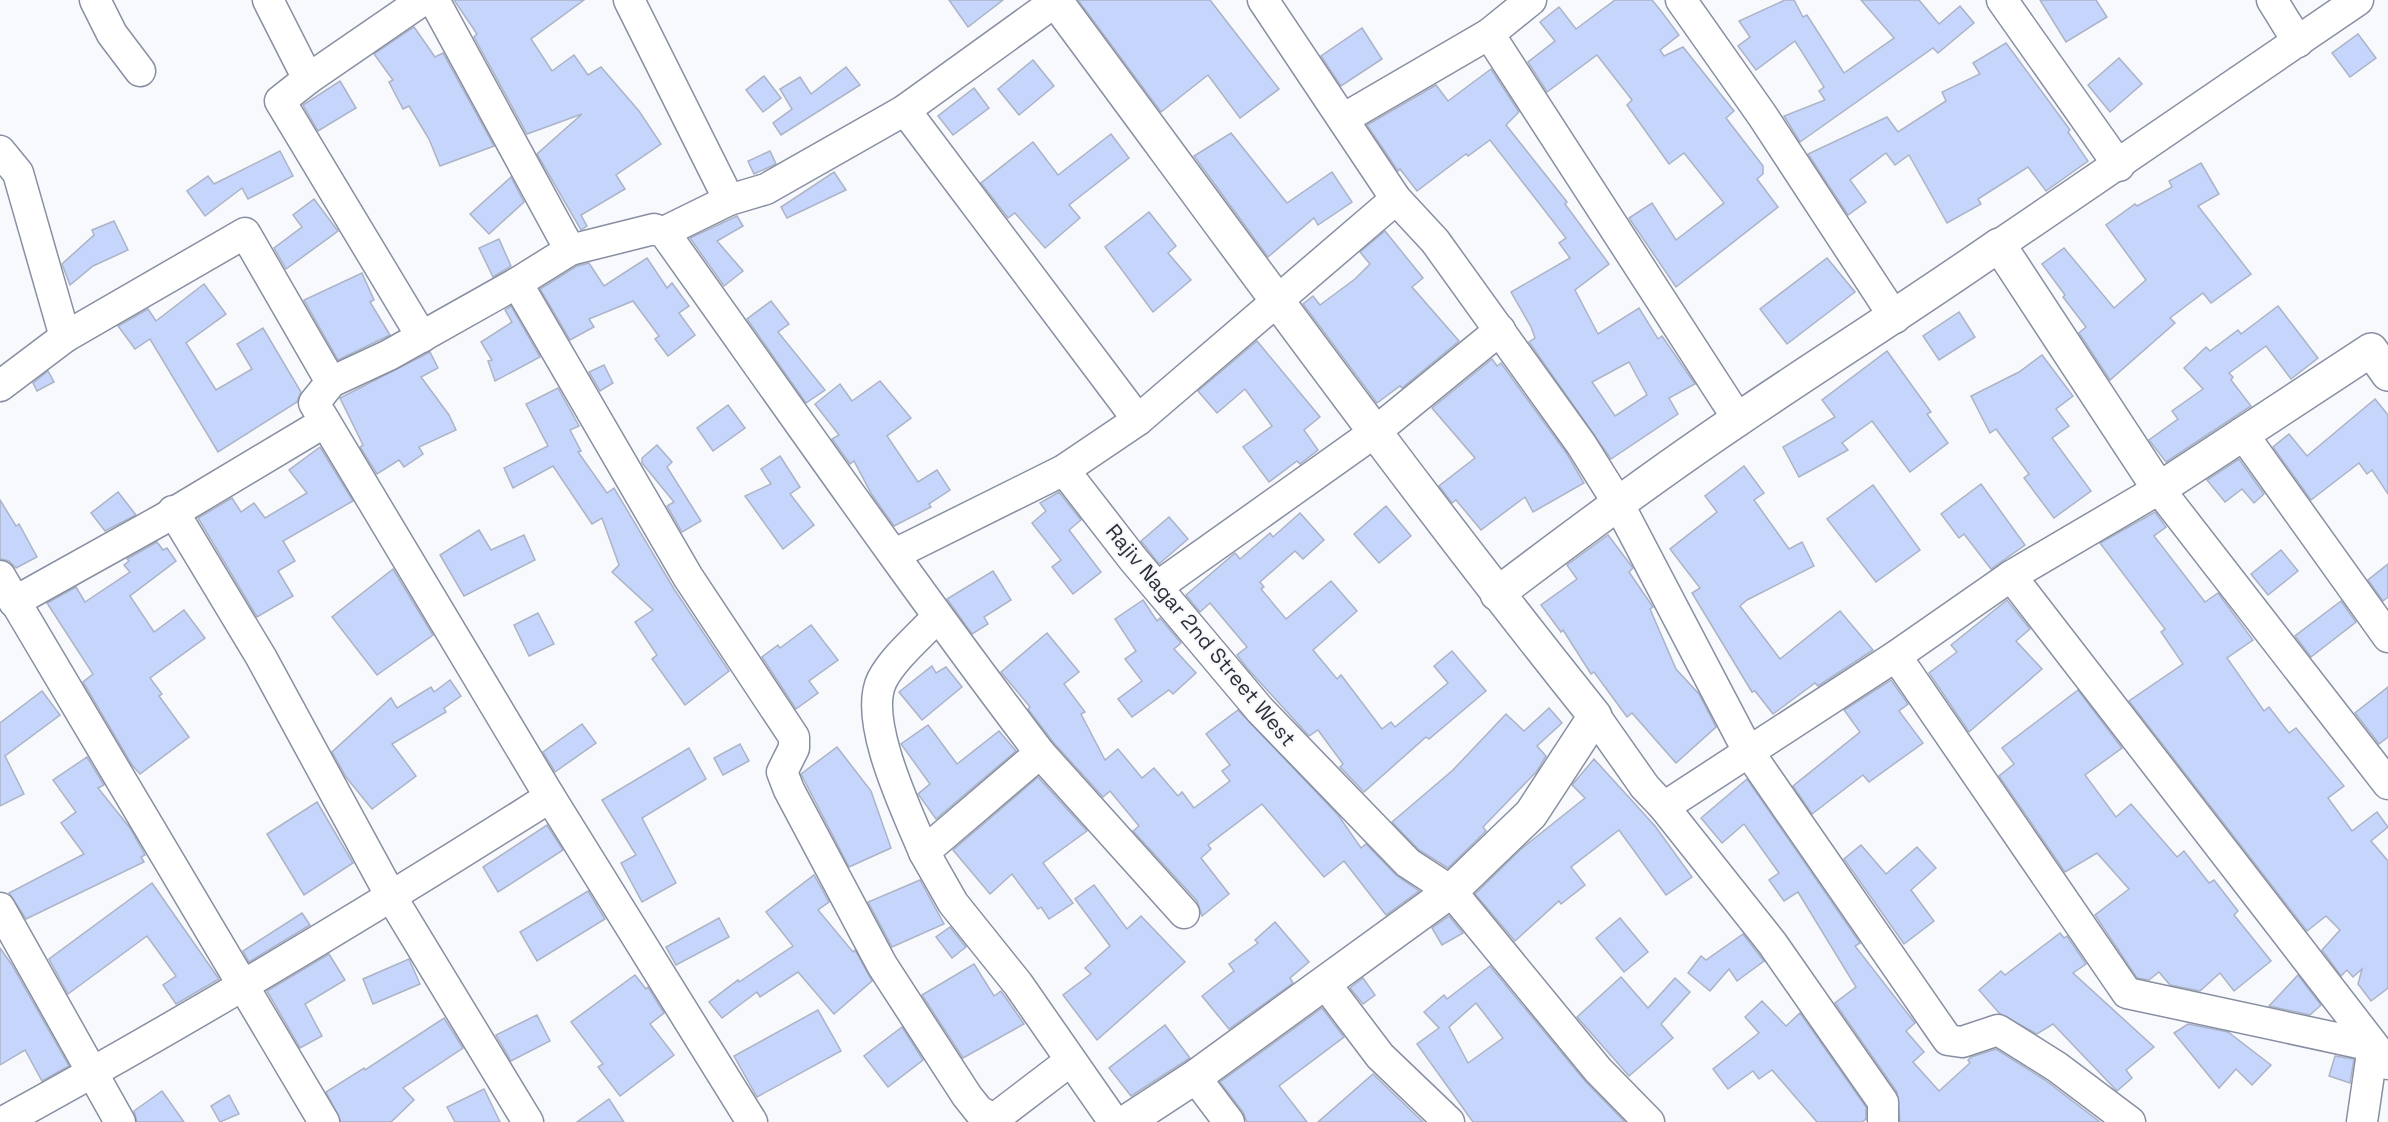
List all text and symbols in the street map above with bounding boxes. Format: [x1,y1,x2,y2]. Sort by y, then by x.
street label: Rajiv Nagar 2nd Street West [1100,518,1302,752]

